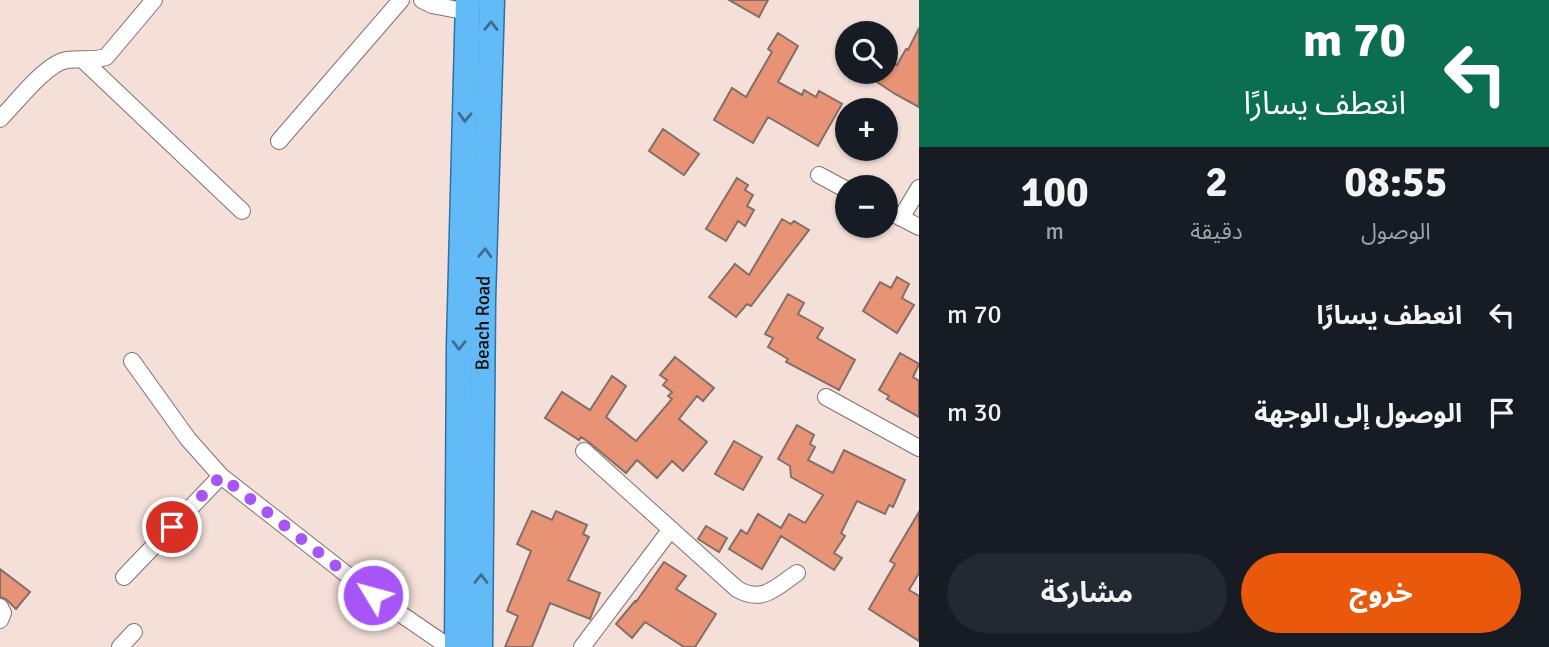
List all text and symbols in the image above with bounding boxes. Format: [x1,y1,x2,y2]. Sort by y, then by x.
text: 70 m [1303,10,1406,70]
one-way arrow [483,20,499,31]
map controls [835,21,898,238]
button: search [835,21,898,84]
icon: left [1430,28,1521,119]
text: انعطف يسارًا [1244,84,1406,123]
button: + [835,98,898,161]
one-way arrow [457,112,473,123]
text: 2 [1205,157,1228,208]
text: 08:55 [1344,157,1447,208]
text: 100 [1021,167,1089,218]
button: − [835,175,898,238]
text: m [1045,217,1064,246]
text: دقيقة [1190,217,1243,246]
text: الوصول [1361,217,1431,246]
one-way arrow [477,248,492,259]
street label: Beach Road [470,275,496,371]
icon: left [1483,296,1521,334]
text: 70 m [947,299,1002,331]
text: انعطف يسارًا [1317,300,1462,332]
one-way arrow [451,340,467,350]
icon: arrive [1483,394,1521,432]
text: 30 m [947,397,1002,429]
text: الوصول إلى الوجهة [1254,398,1462,430]
pin [142,497,202,557]
icon: arrive [153,508,191,546]
button: مشاركة [947,553,1227,633]
button: خروج [1241,553,1521,633]
position arrow [336,558,410,632]
one-way arrow [473,573,489,584]

